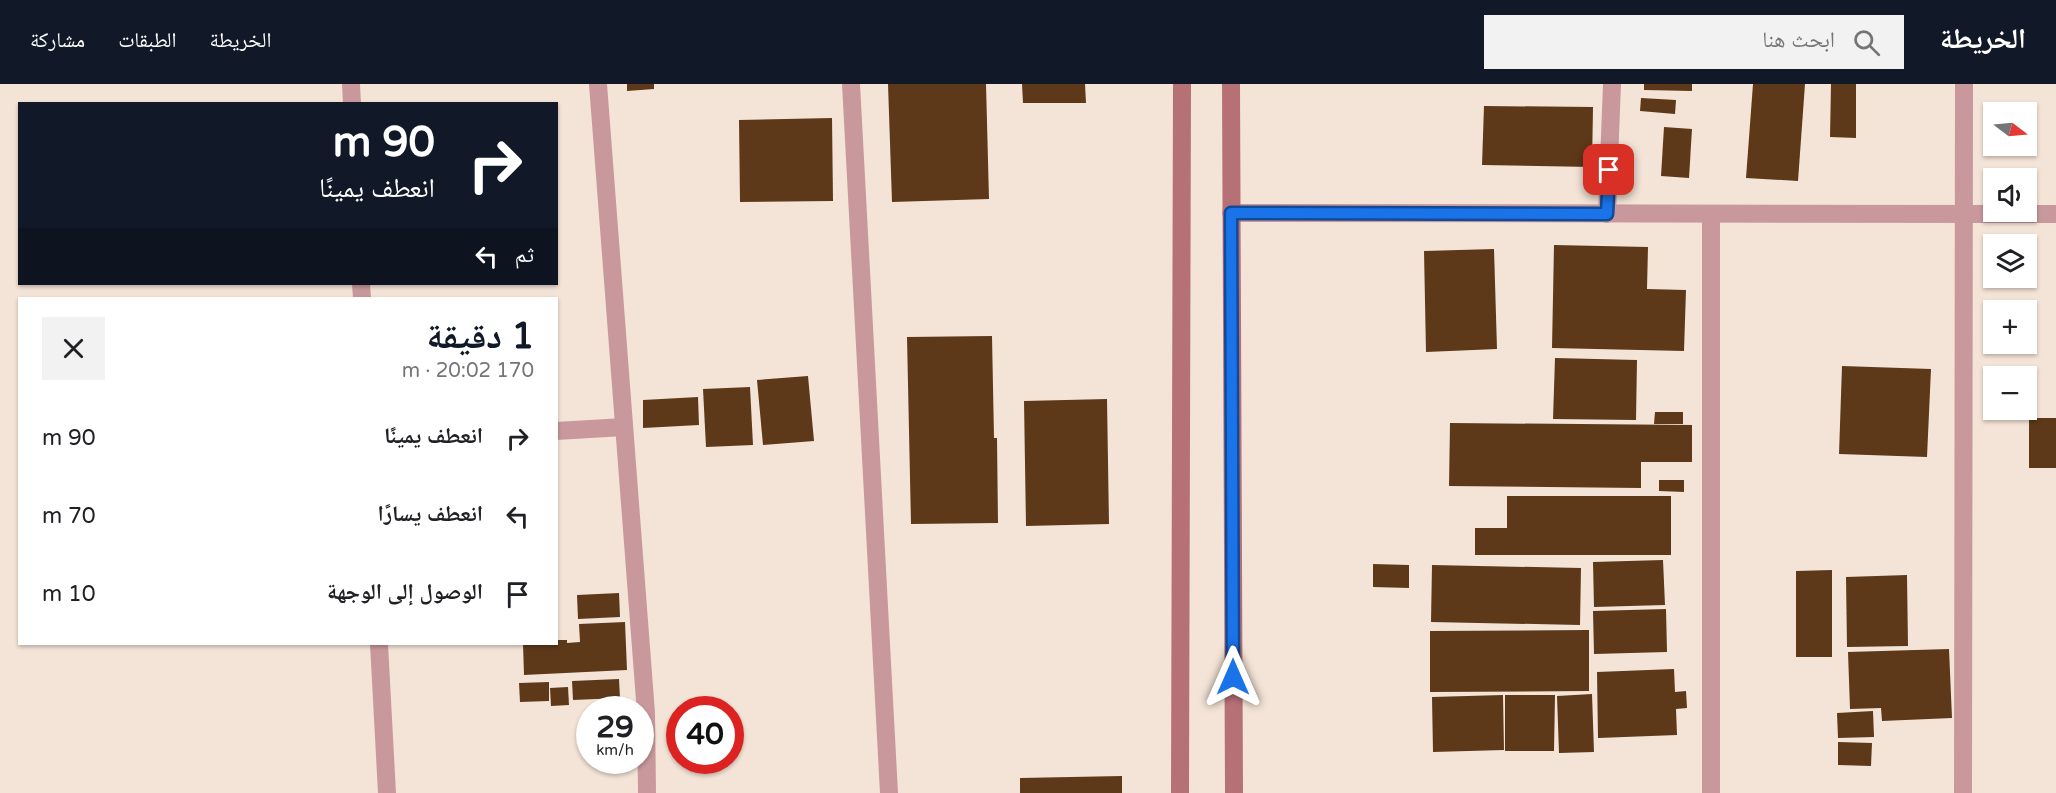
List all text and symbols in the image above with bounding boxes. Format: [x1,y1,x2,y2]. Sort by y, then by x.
search box [1484,15,1904,69]
text: الخريطة [1940,22,2026,56]
icon: search [1850,26,1883,59]
text: ابحث هنا [1762,27,1835,53]
text: مشاركة [30,28,85,53]
text: الطبقات [118,28,177,53]
text: الخريطة [210,28,271,53]
north arrow [1983,102,2037,156]
map controls [1983,102,2037,420]
text: 90 m [333,117,435,168]
icon: right [456,126,534,204]
pin [1583,144,1634,195]
icon: arrive [1592,153,1625,186]
button: sound [1983,168,2037,222]
text: انعطف يمينًا [319,172,435,205]
button: layers [1983,234,2037,288]
icon: left [470,240,503,273]
text: ثم [515,242,534,268]
button: + [1983,300,2037,354]
text: 1 دقيقة [426,315,534,358]
button: close [42,317,105,380]
text: 170 m · 20:02 [402,359,534,383]
button: − [1983,366,2037,420]
icon: right [501,422,534,455]
text: انعطف يمينًا [384,423,483,449]
text: 90 m [42,425,96,451]
icon: left [501,500,534,533]
text: انعطف يسارًا [378,501,483,527]
text: 70 m [42,503,96,529]
icon: arrive [501,578,534,611]
text: الوصول إلى الوجهة [327,579,483,605]
text: 10 m [42,581,96,607]
position arrow [1201,645,1265,709]
speed limit sign: 40 [666,696,744,774]
text: 29 [596,709,634,746]
text: km/h [596,741,634,759]

